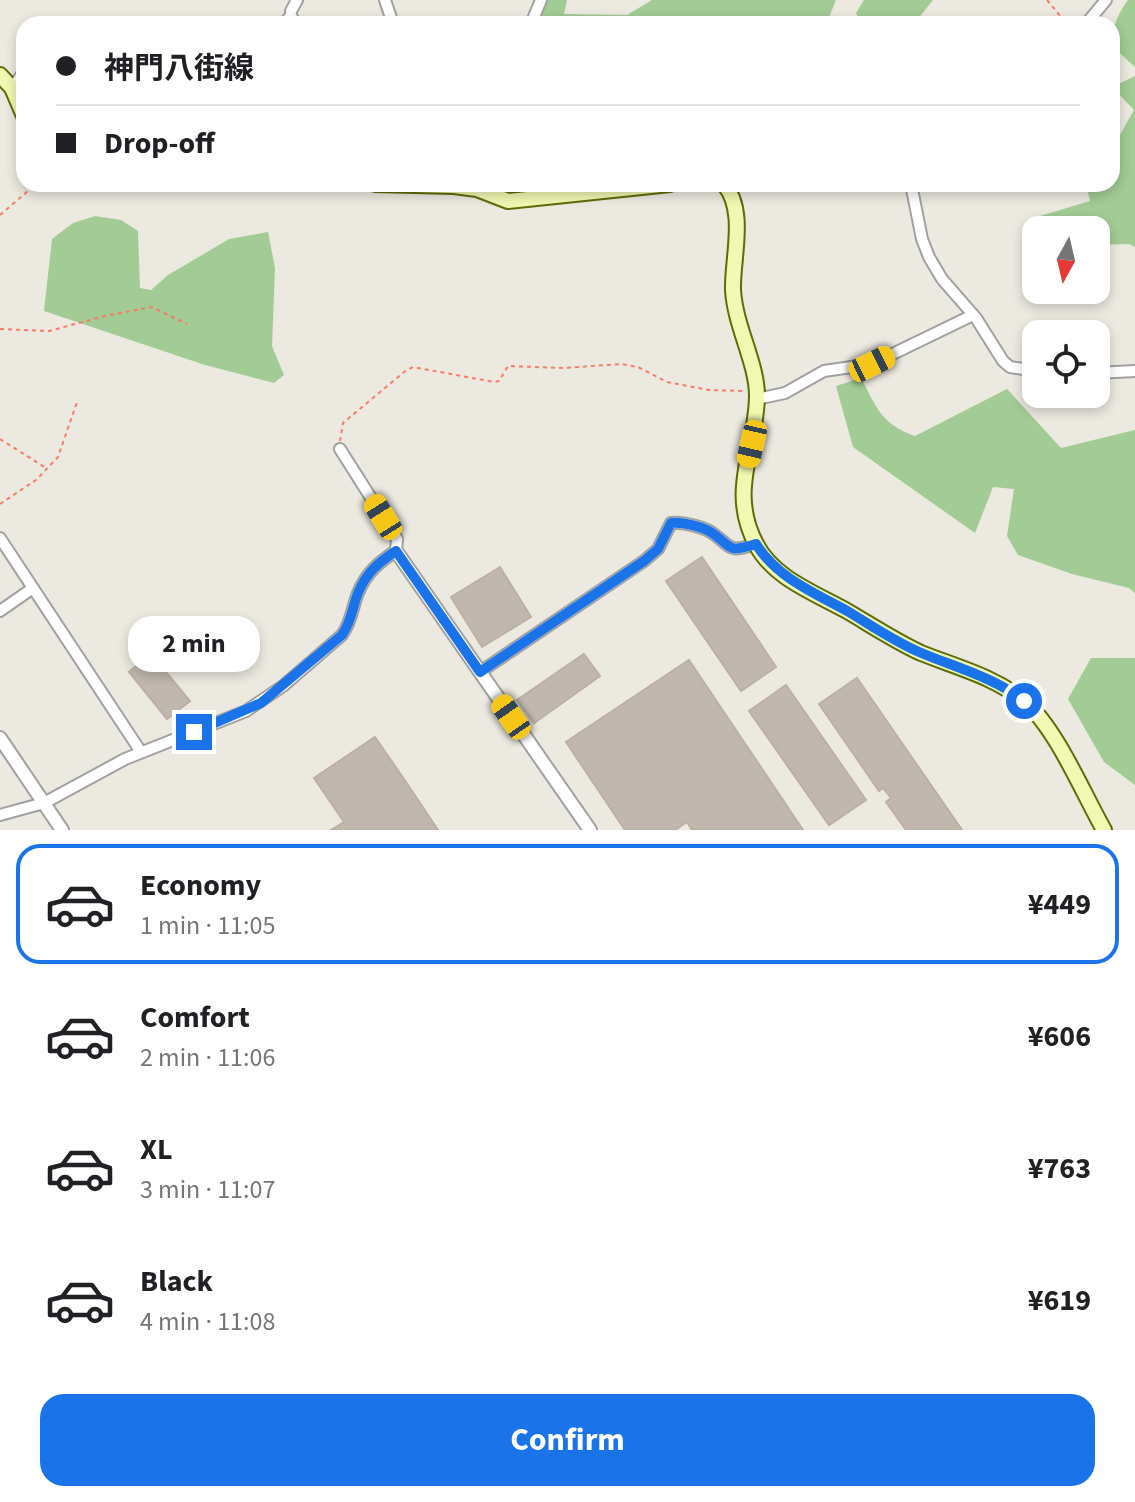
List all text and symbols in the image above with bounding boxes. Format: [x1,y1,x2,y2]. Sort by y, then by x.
text: 神門八街線 [104,47,254,90]
text: Drop-off [104,122,215,165]
north arrow [1022,216,1110,304]
map controls [1022,216,1110,408]
button: locate [1022,320,1110,408]
car [845,343,899,385]
car [735,418,769,470]
car [360,490,406,544]
callout: 2 min [128,616,260,672]
text: 2 min [162,625,226,662]
route start [1006,683,1042,719]
car [487,690,535,744]
route end [176,714,212,750]
text: Economy [140,864,261,907]
icon: car [44,868,116,940]
text: ¥449 [1028,883,1091,926]
text: 1 min · 11:05 [140,907,275,944]
text: Comfort [140,996,250,1039]
icon: car [44,1000,116,1072]
text: ¥606 [1028,1015,1091,1058]
text: 2 min · 11:06 [140,1039,275,1076]
text: XL [140,1128,173,1171]
icon: car [44,1132,116,1204]
text: ¥763 [1028,1147,1091,1190]
text: 3 min · 11:07 [140,1171,275,1208]
text: Black [140,1260,213,1303]
icon: car [44,1264,116,1336]
text: ¥619 [1028,1279,1091,1322]
text: 4 min · 11:08 [140,1303,275,1340]
button: Confirm [40,1394,1095,1486]

